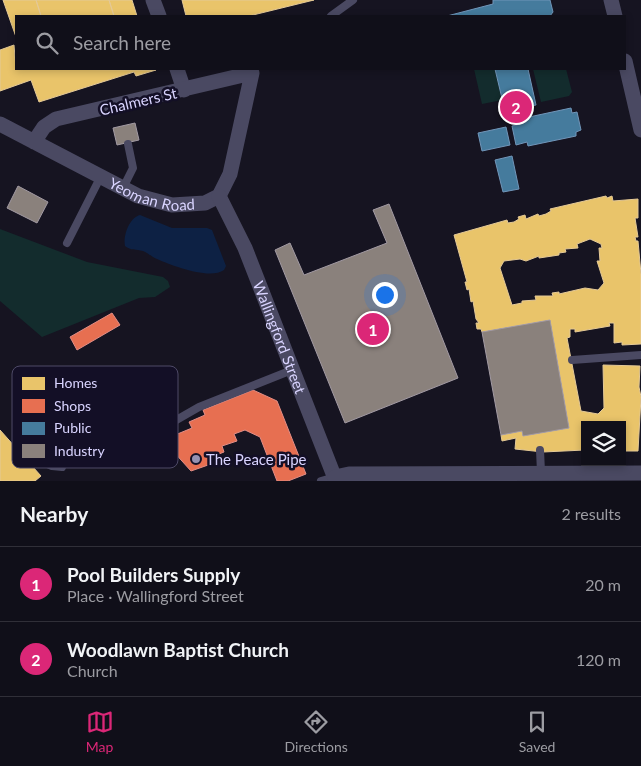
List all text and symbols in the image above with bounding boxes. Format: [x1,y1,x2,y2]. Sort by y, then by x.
search box [15,15,626,70]
icon: search [33,29,61,57]
text: Search here [73,31,171,54]
street label: Chalmers St [98,83,179,119]
pin: 2 [500,88,532,126]
street label: Yeoman Road [106,173,195,214]
street label: Wallingford Street [250,278,310,397]
your location [372,282,398,308]
pin: 1 [357,310,389,348]
legend [12,366,178,468]
text: Homes [54,374,97,391]
text: Shops [54,397,91,414]
text: Public [54,419,92,436]
map controls [581,421,626,466]
button: layers [581,421,626,466]
text: Industry [54,442,105,459]
place label: The Peace Pipe [206,450,307,468]
marker: The Peace Pipe [190,453,202,465]
text: Nearby [20,501,88,526]
text: 2 results [561,504,621,523]
text: Pool Builders Supply [67,563,240,586]
text: 1 [31,575,41,594]
text: 20 m [585,575,621,594]
text: Place · Wallingford Street [67,586,244,605]
text: Woodlawn Baptist Church [67,638,289,661]
text: 2 [31,650,41,669]
text: 120 m [576,650,621,669]
text: Church [67,661,118,680]
tab: Map [86,708,114,755]
tab: Directions [285,708,348,755]
tab: Saved [519,708,555,755]

